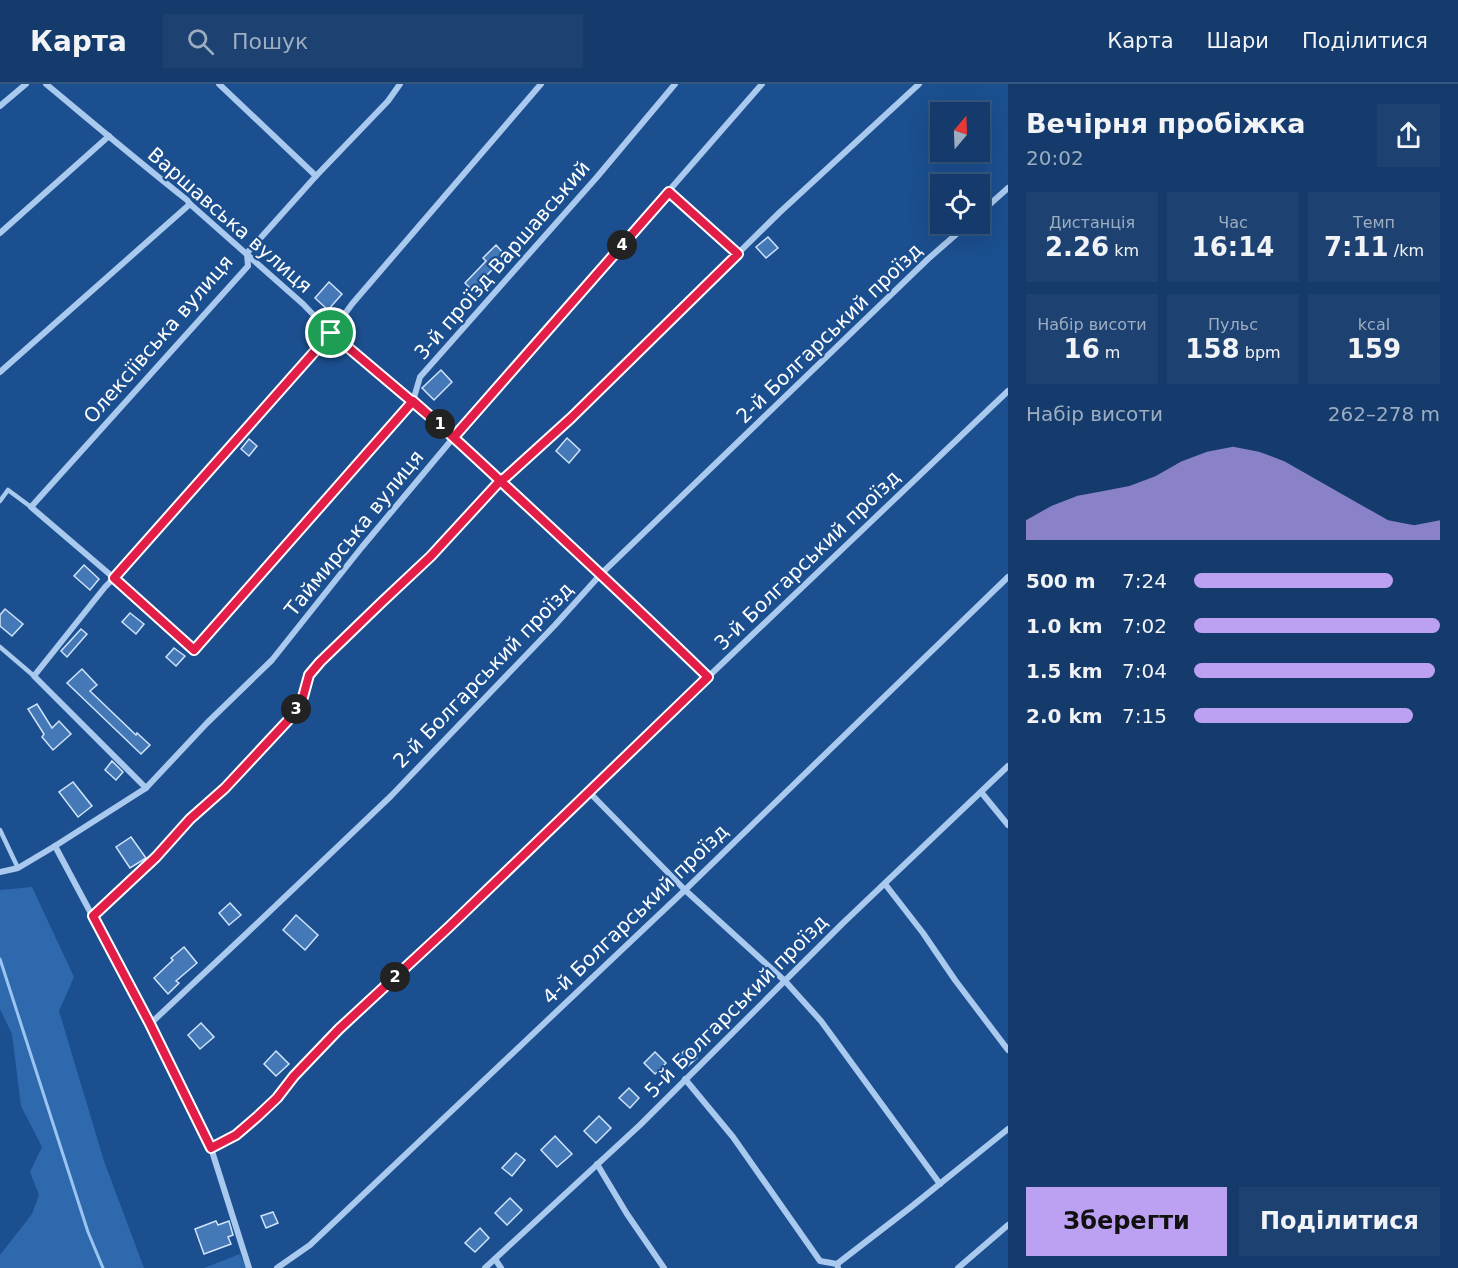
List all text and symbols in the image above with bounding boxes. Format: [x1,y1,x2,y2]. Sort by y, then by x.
search box [163,14,583,68]
text: Карта [30,25,127,58]
icon: search [184,25,217,58]
text: Пошук [232,29,308,54]
text: Карта [1107,29,1174,53]
text: Шари [1207,29,1269,53]
text: Поділитися [1302,29,1428,53]
north arrow [930,102,990,162]
map controls [930,102,990,234]
button: share [1377,104,1440,167]
text: Вечірня пробіжка [1026,108,1305,139]
street label: Варшавська вулиця [143,142,317,298]
text: 20:02 [1026,146,1084,170]
street label: 3-й проїзд Варшавський [409,156,595,364]
button: locate [930,174,990,234]
text: Дистанція [1049,213,1135,232]
text: Час [1218,213,1248,232]
text: Темп [1353,213,1395,232]
pin: 4 [607,230,637,260]
text: 2.26 [1045,232,1109,262]
text: 16:14 [1192,232,1274,262]
text: 7:11 [1324,232,1389,262]
text: 4 [616,235,628,254]
street label: 2-й Болгарський проїзд [731,238,927,428]
text: km [1109,241,1139,260]
text: /km [1389,241,1424,260]
street label: Олексіївська вулиця [78,250,238,428]
pin [305,307,356,358]
text: Набір висоти [1037,315,1147,334]
text: Пульс [1208,315,1258,334]
text: kcal [1358,315,1390,334]
icon: arrive [314,316,347,349]
text: 16 [1064,334,1100,364]
text: 158 [1185,334,1240,364]
text: 159 [1347,334,1401,364]
text: m [1100,343,1120,362]
text: bpm [1240,343,1281,362]
text: Набір висоти [1026,402,1163,426]
text: 262–278 m [1328,402,1440,426]
pin: 1 [425,409,455,439]
text: 1 [434,414,446,433]
street label: Таймирська вулиця [279,445,428,622]
street label: 3-й Болгарський проїзд [709,465,905,655]
text: 500 m [1026,569,1096,593]
text: 7:24 [1122,569,1167,593]
street label: 2-й Болгарський проїзд [388,577,578,773]
text: 1.0 km [1026,614,1103,638]
text: 7:02 [1122,614,1167,638]
text: 1.5 km [1026,659,1103,683]
text: 7:04 [1122,659,1167,683]
pin: 3 [281,694,311,724]
text: 3 [290,699,302,718]
text: 2.0 km [1026,704,1103,728]
text: 7:15 [1122,704,1167,728]
street label: 4-й Болгарський проїзд [537,819,733,1009]
street label: 5-й Болгарський проїзд [640,910,832,1102]
pin: 2 [380,962,410,992]
text: 2 [389,967,401,986]
button: Зберегти [1026,1187,1227,1256]
button: Поділитися [1239,1187,1440,1256]

